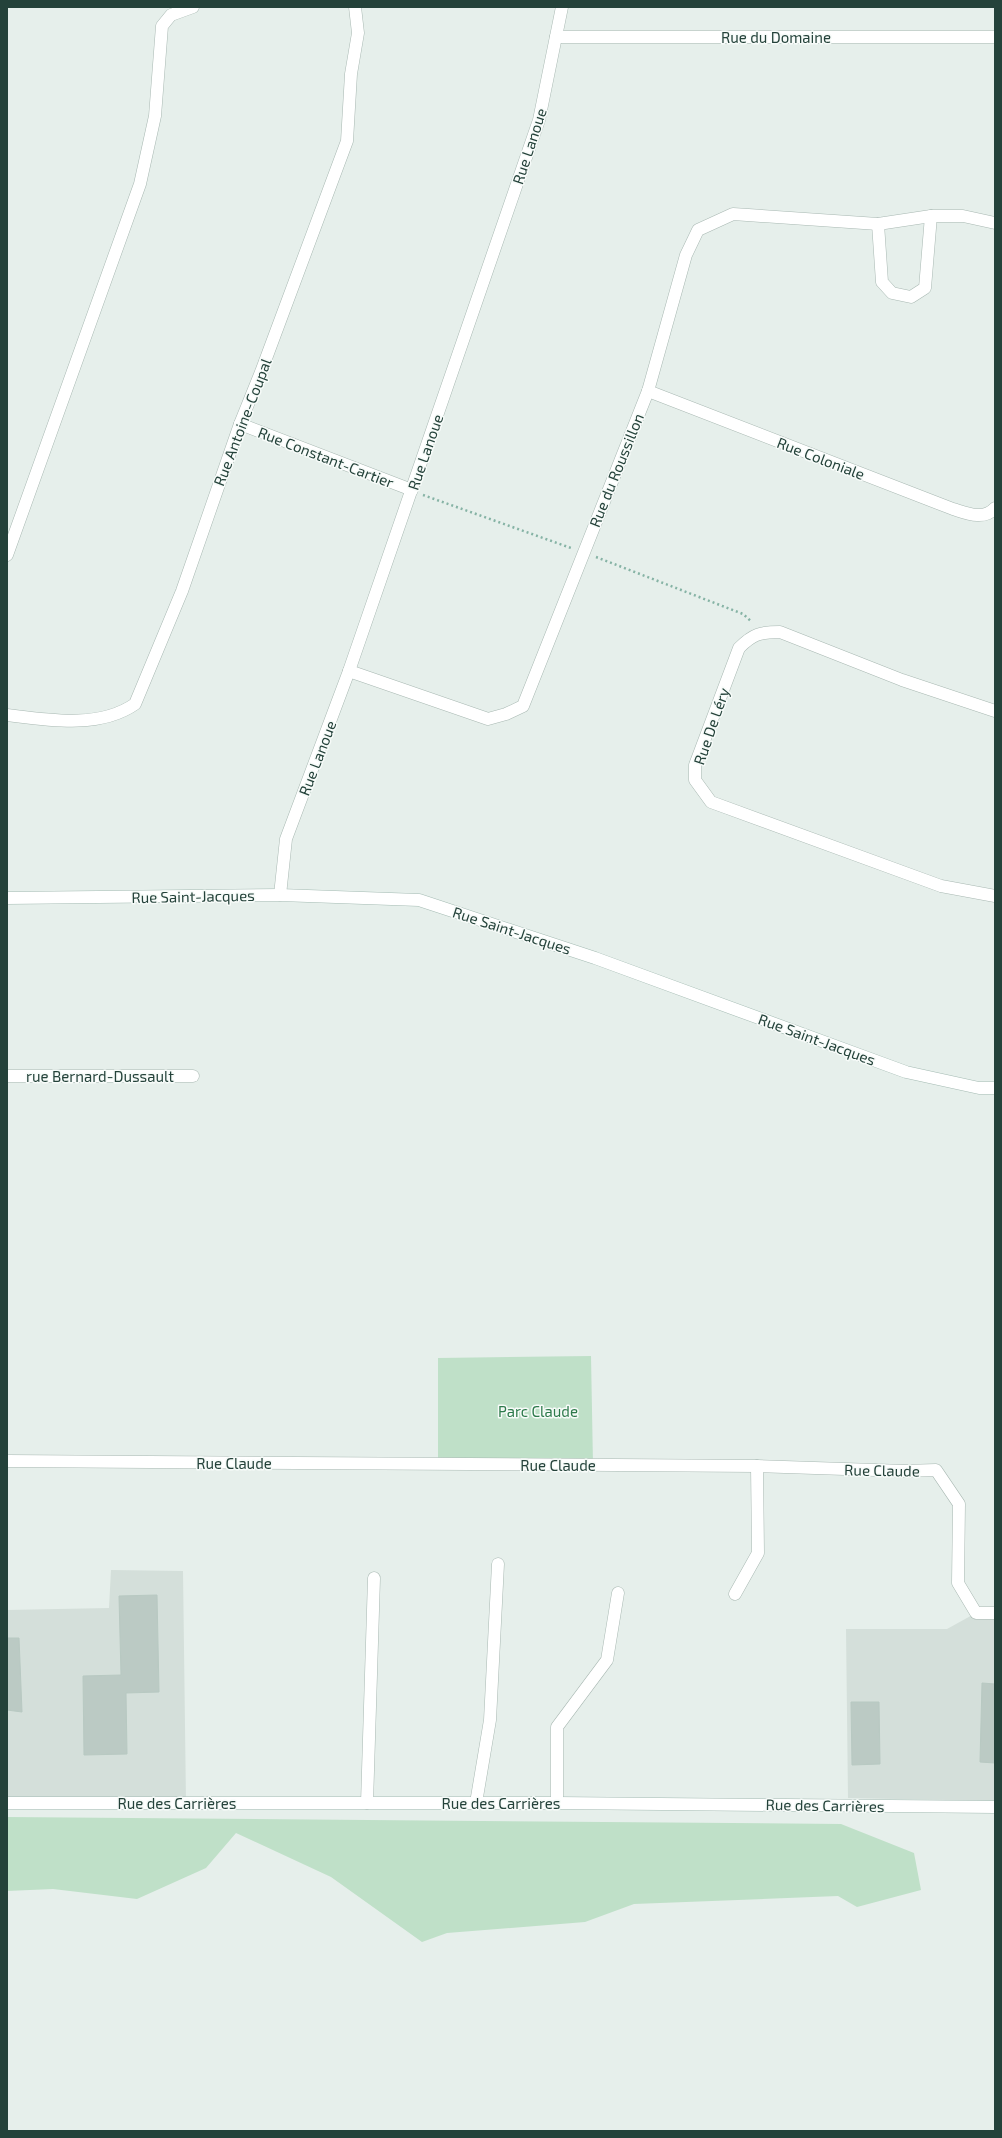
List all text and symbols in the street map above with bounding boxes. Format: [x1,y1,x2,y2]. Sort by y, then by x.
street label: Rue du Domaine [721,28,831,46]
street label: Rue Lanoue [508,106,550,186]
street label: Rue Antoine-Coupal [209,355,275,488]
street label: Rue du Roussillon [585,410,647,530]
street label: Rue Lanoue [404,412,446,492]
street label: Rue Constant-Cartier [256,423,396,491]
street label: Rue Coloniale [775,433,867,483]
street label: Rue De Léry [689,685,733,767]
street label: Rue Lanoue [294,718,340,798]
street label: Rue Saint-Jacques [131,886,255,906]
street label: Rue Saint-Jacques [451,902,573,958]
street label: Rue Saint-Jacques [756,1009,878,1069]
street label: rue Bernard-Dussault [26,1067,174,1085]
park label: Parc Claude [498,1402,578,1420]
street label: Rue Claude [196,1454,272,1472]
street label: Rue Claude [520,1456,596,1474]
street label: Rue Claude [844,1460,920,1480]
street label: Rue des Carrières [118,1794,236,1812]
street label: Rue des Carrières [442,1794,560,1812]
street label: Rue des Carrières [765,1795,885,1815]

